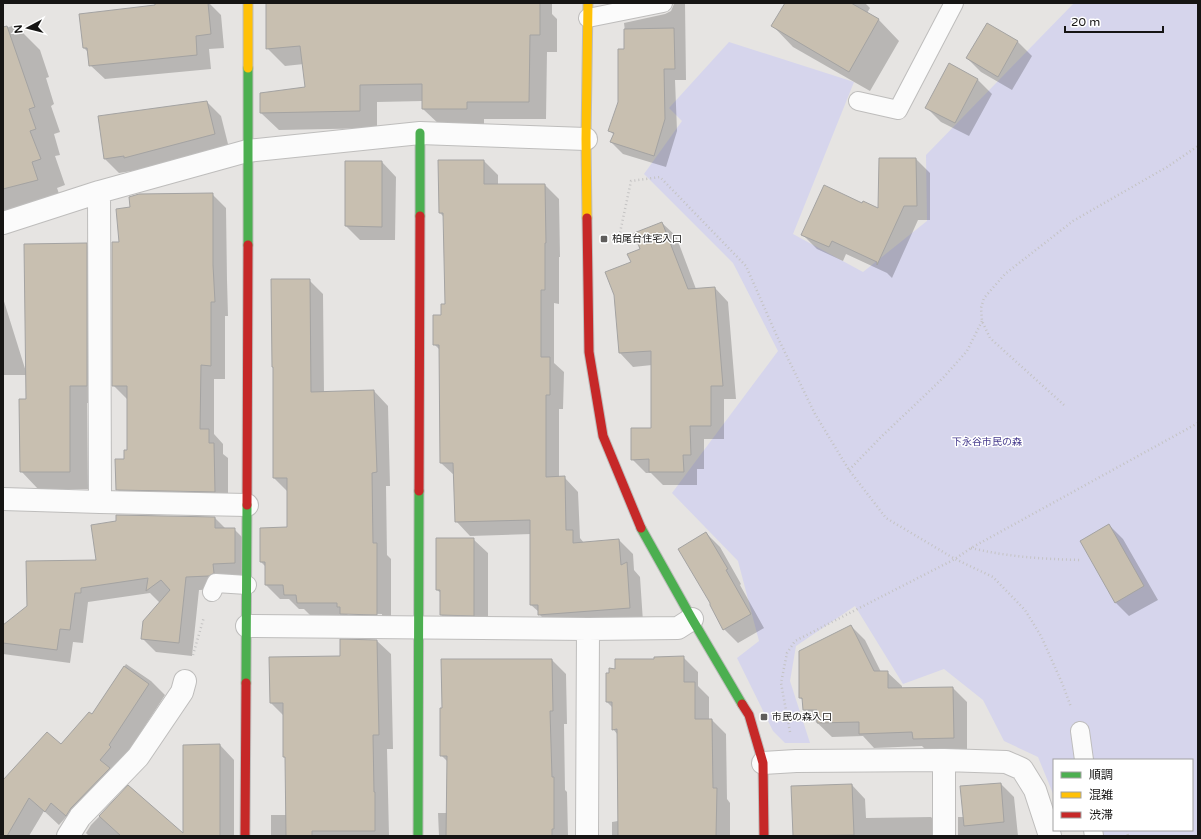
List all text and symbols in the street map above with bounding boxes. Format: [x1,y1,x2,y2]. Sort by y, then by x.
north arrow [8,8,48,48]
scale bar [1065,8,1163,34]
text: 20 m [1071,15,1100,29]
text: N [12,24,26,34]
place label: 柏尾台住宅入口 [612,233,682,245]
marker: 柏尾台住宅入口 [599,234,609,244]
park label: 下永谷市民の森 [952,436,1022,448]
place label: 市民の森入口 [772,711,832,723]
marker: 市民の森入口 [759,712,769,722]
legend [1053,759,1193,831]
text: 順調 [1089,768,1113,782]
text: 混雑 [1089,788,1113,802]
text: 渋滞 [1089,808,1113,822]

